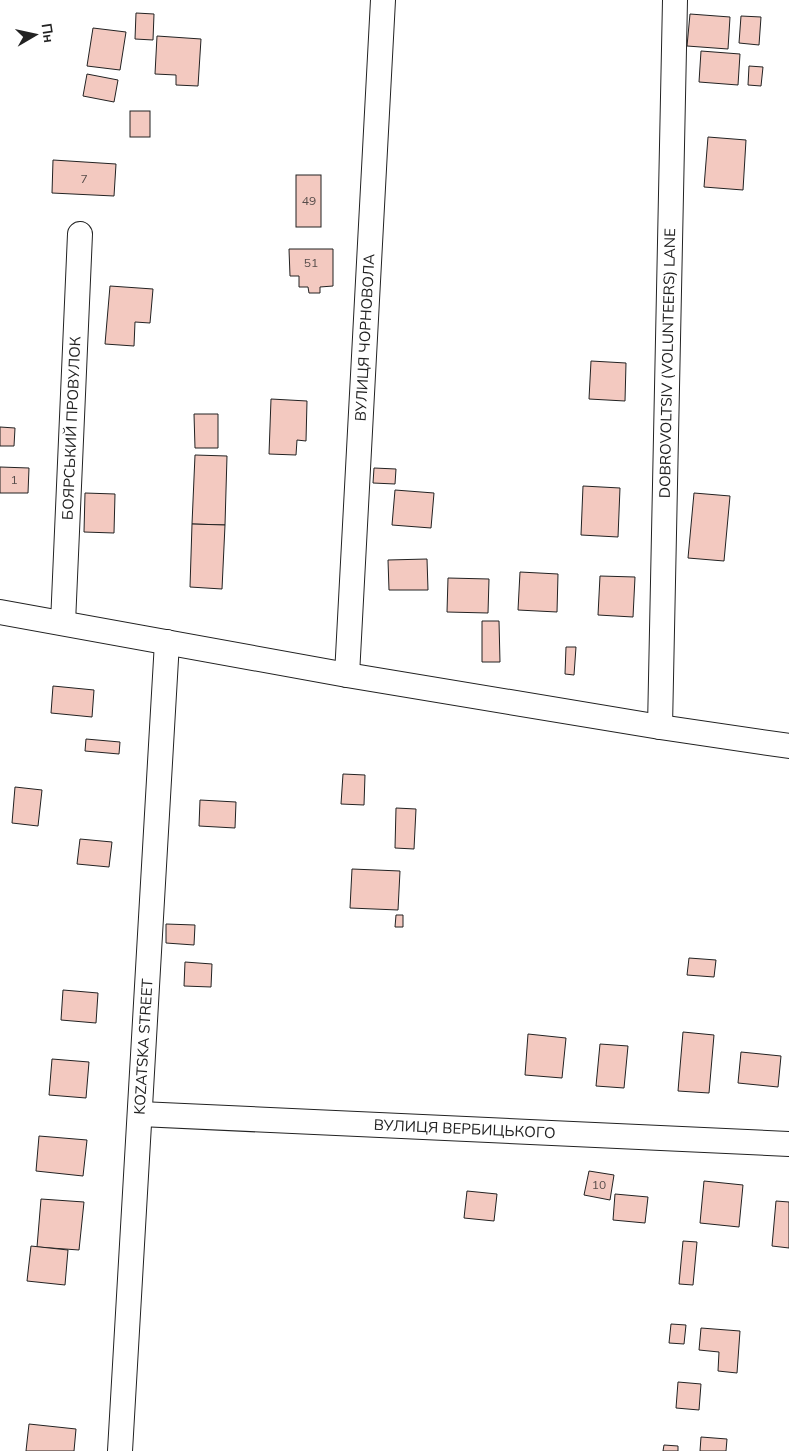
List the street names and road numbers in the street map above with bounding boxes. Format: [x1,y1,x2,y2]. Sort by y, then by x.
street label: DOBROVOLTSIV (VOLUNTEERS) LANE [655,228,679,498]
street label: ВУЛИЦЯ ЧОРНОВОЛА [351,253,378,422]
street label: БОЯРСЬКИЙ ПРОВУЛОК [58,336,85,520]
street label: KOZATSKA STREET [130,978,156,1115]
street label: ВУЛИЦЯ ВЕРБИЦЬКОГО [373,1115,556,1142]

